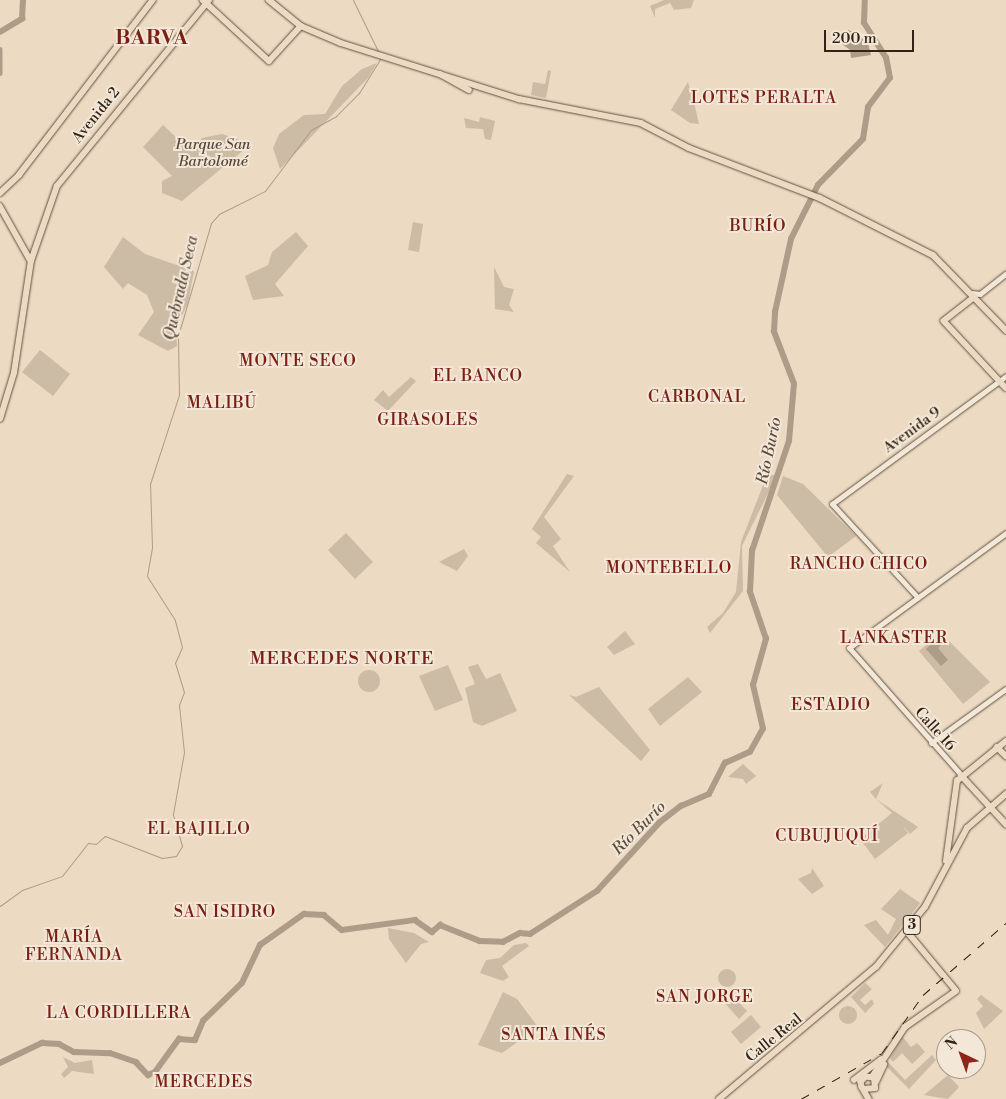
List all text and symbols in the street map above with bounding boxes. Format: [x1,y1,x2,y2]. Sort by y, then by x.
scale bar [826,20,916,52]
district label: BARVA [115,26,189,50]
text: 200 m [832,29,877,48]
street label: Avenida 2 [68,84,124,146]
district label: LOTES PERALTA [689,88,839,108]
park label: Parque San Bartolomé [176,135,250,170]
district label: BURÍO [729,216,787,236]
water label: Quebrada Seca [160,234,202,342]
district label: MONTE SECO [238,351,358,371]
district label: EL BANCO [432,366,524,386]
district label: CARBONAL [647,387,747,407]
district label: MALIBÚ [186,393,258,413]
street label: Avenida 9 [880,403,944,457]
district label: GIRASOLES [376,410,480,430]
water label: Río Burío [753,416,785,486]
district label: RANCHO CHICO [788,554,930,574]
district label: MONTEBELLO [604,558,734,578]
district label: LANKASTER [839,628,949,648]
district label: MERCEDES NORTE [248,648,436,670]
district label: ESTADIO [790,695,872,715]
street label: Calle 16 [911,703,959,755]
water label: Río Burío [608,797,670,859]
district label: EL BAJILLO [146,819,252,839]
district label: CUBUJUQUÍ [774,826,880,846]
district label: SAN ISIDRO [173,902,277,922]
road number: 3 [902,914,922,936]
district label: MARÍA FERNANDA [24,927,124,965]
district label: SAN JORGE [655,987,755,1007]
district label: LA CORDILLERA [45,1003,193,1023]
street label: Calle Real [742,1010,806,1066]
district label: SANTA INÉS [500,1025,608,1045]
north arrow [936,1029,986,1079]
text: N [941,1033,962,1054]
district label: MERCEDES [154,1072,254,1092]

